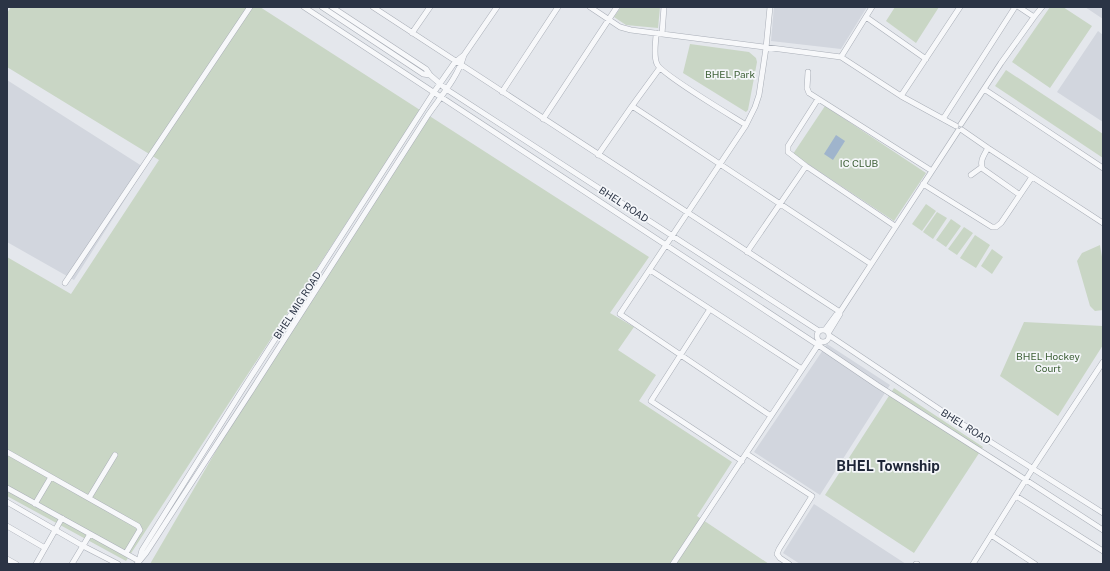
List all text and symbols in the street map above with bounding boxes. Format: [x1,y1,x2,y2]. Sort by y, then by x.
park label: BHEL Park [705,68,755,80]
park label: IC CLUB [840,157,878,169]
street label: BHEL ROAD [597,184,651,224]
street label: BHEL MIG ROAD [271,269,323,341]
park label: BHEL Hockey Court [1016,350,1081,374]
street label: BHEL ROAD [939,406,993,446]
district label: BHEL Township [836,458,940,474]

